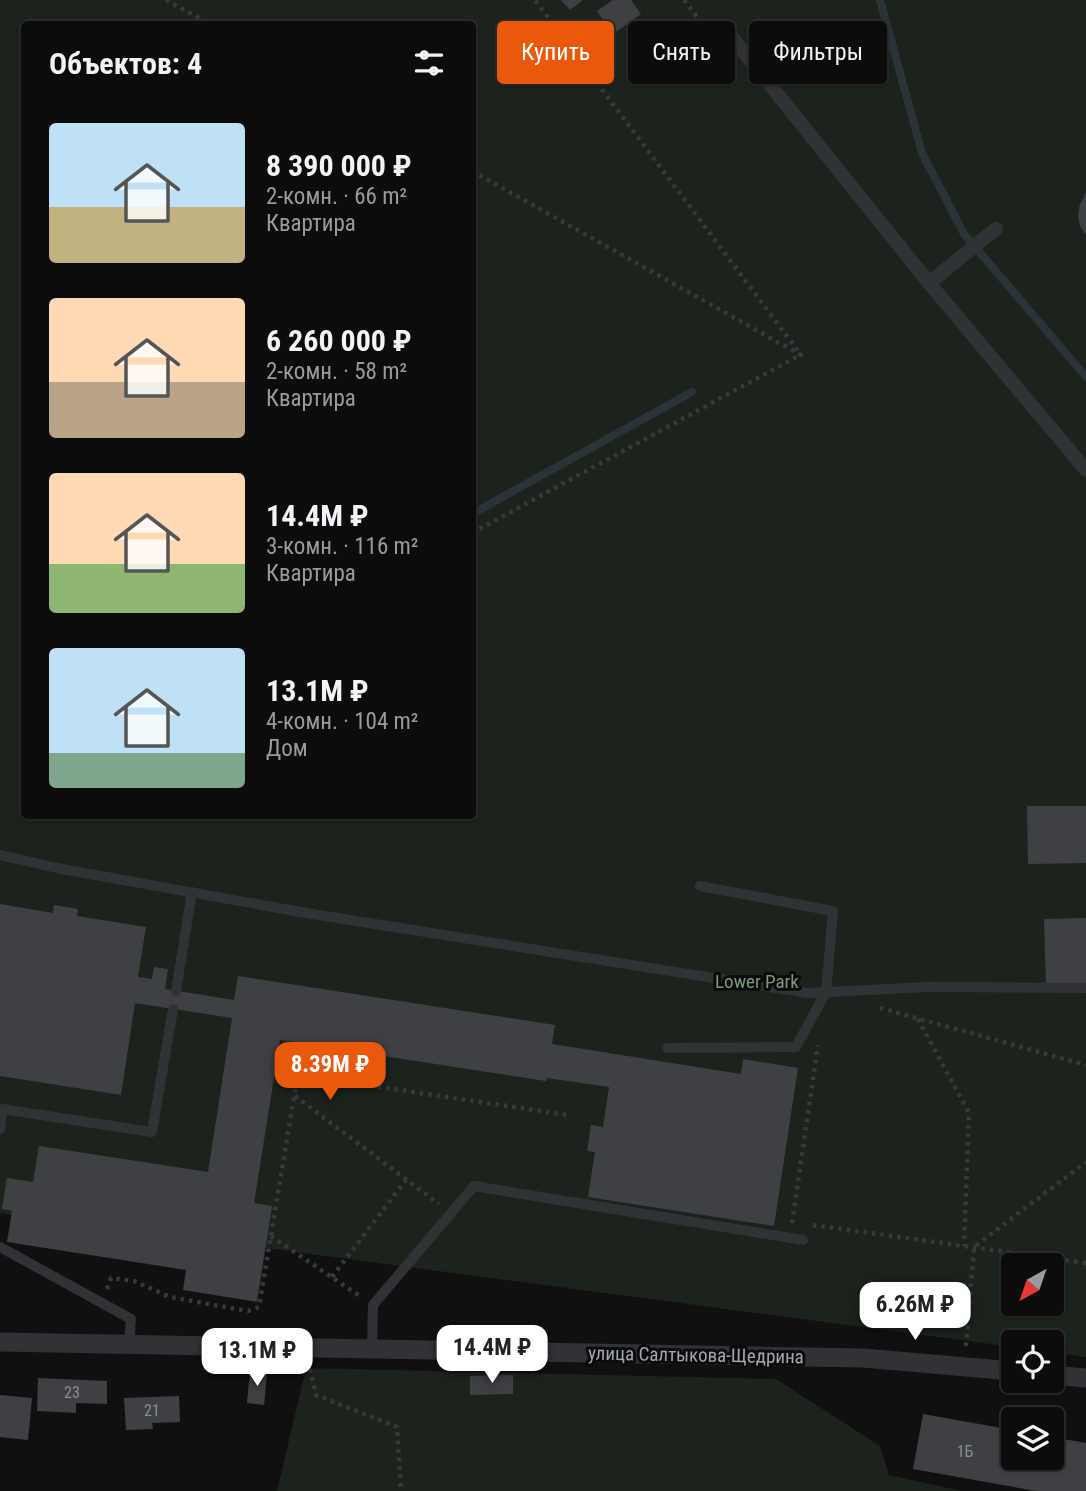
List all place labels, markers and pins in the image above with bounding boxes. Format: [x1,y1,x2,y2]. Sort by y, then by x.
pin: 8.39M ₽ [265,1042,395,1102]
pin: 6.26M ₽ [850,1282,980,1342]
pin: 14.4M ₽ [427,1326,557,1385]
pin: 13.1M ₽ [192,1328,322,1388]

